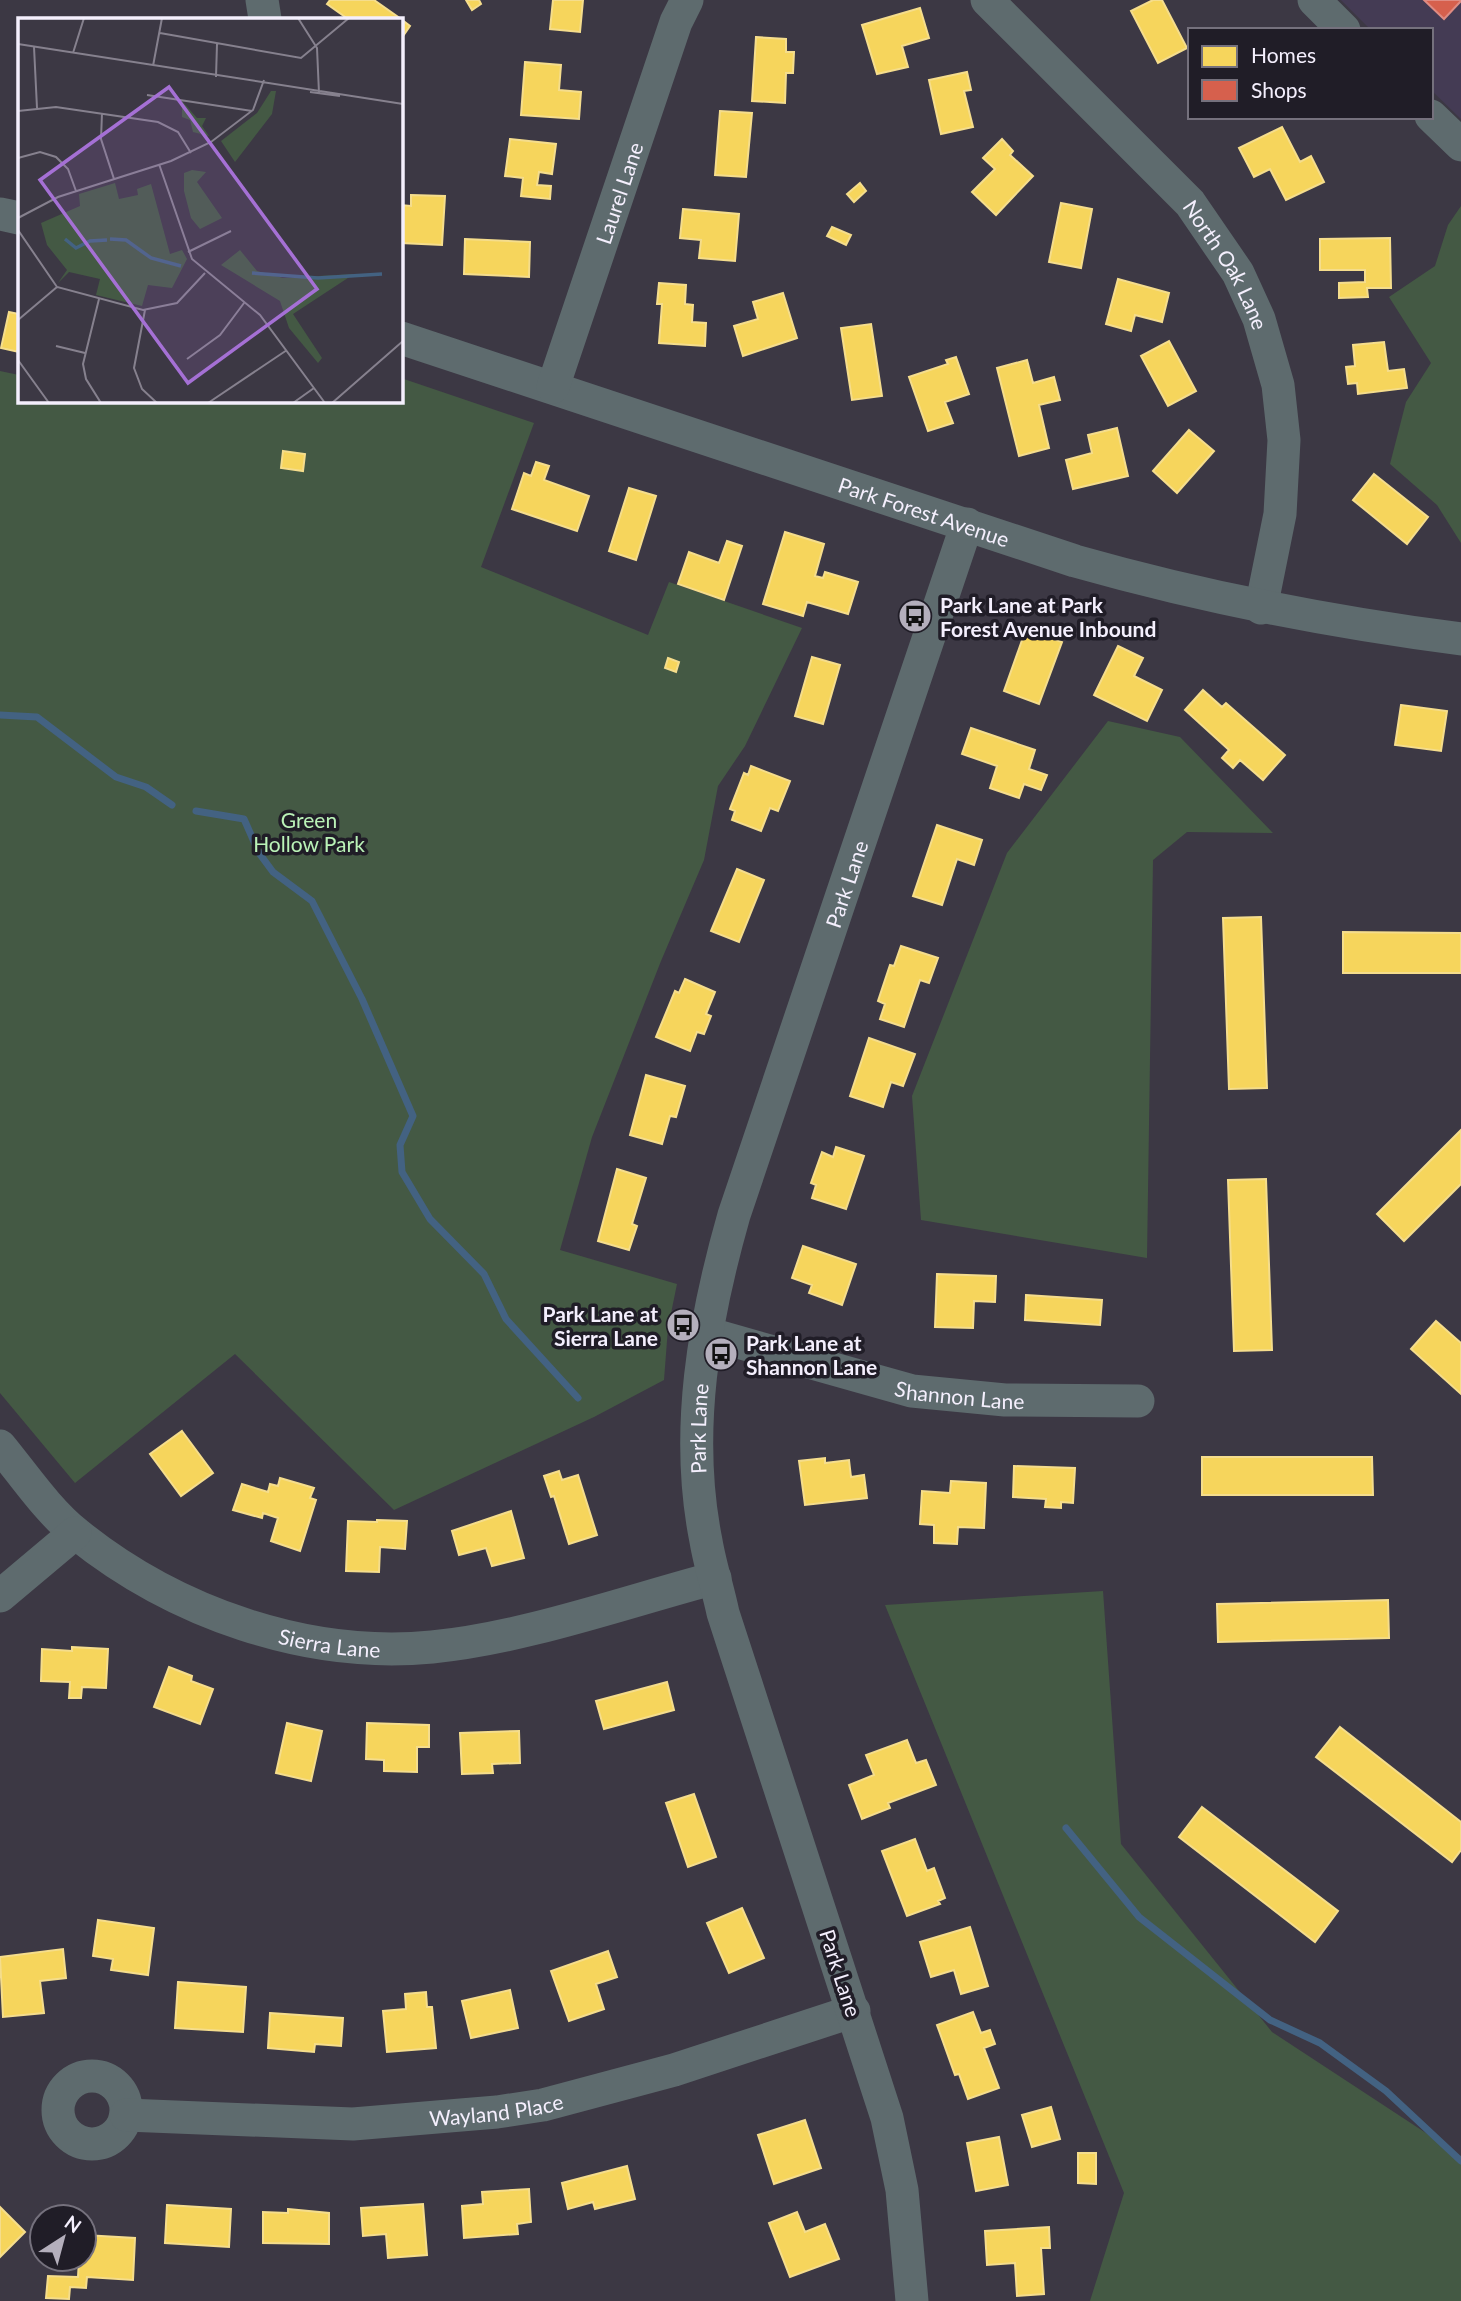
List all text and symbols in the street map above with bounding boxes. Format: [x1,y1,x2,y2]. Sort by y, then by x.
inset map [18,18,402,402]
legend [1188,28,1433,119]
text: Homes [1251,42,1316,67]
text: Shops [1251,77,1307,102]
street label: Laurel Lane [590,139,647,247]
street label: North Oak Lane [1179,195,1274,332]
street label: Park Forest Avenue [835,471,1013,551]
place label: Park Lane at Park Forest Avenue Inbound [940,592,1156,641]
bus stop icon: Park Lane at Park Forest Avenue Inbound [896,597,934,635]
park label: Green Hollow Park [253,807,365,856]
street label: Park Lane [819,837,872,931]
place label: Park Lane at Sierra Lane [542,1301,658,1350]
bus stop icon: Park Lane at Sierra Lane [664,1306,702,1344]
place label: Park Lane at Shannon Lane [746,1330,877,1379]
bus stop icon: Park Lane at Shannon Lane [702,1335,740,1373]
street label: Shannon Lane [892,1374,1025,1413]
street label: Park Lane [684,1382,712,1474]
street label: Sierra Lane [276,1622,381,1661]
street label: Park Lane [815,1926,867,2020]
street label: Wayland Place [428,2088,566,2130]
north arrow [28,2203,98,2273]
text: N [61,2210,86,2237]

